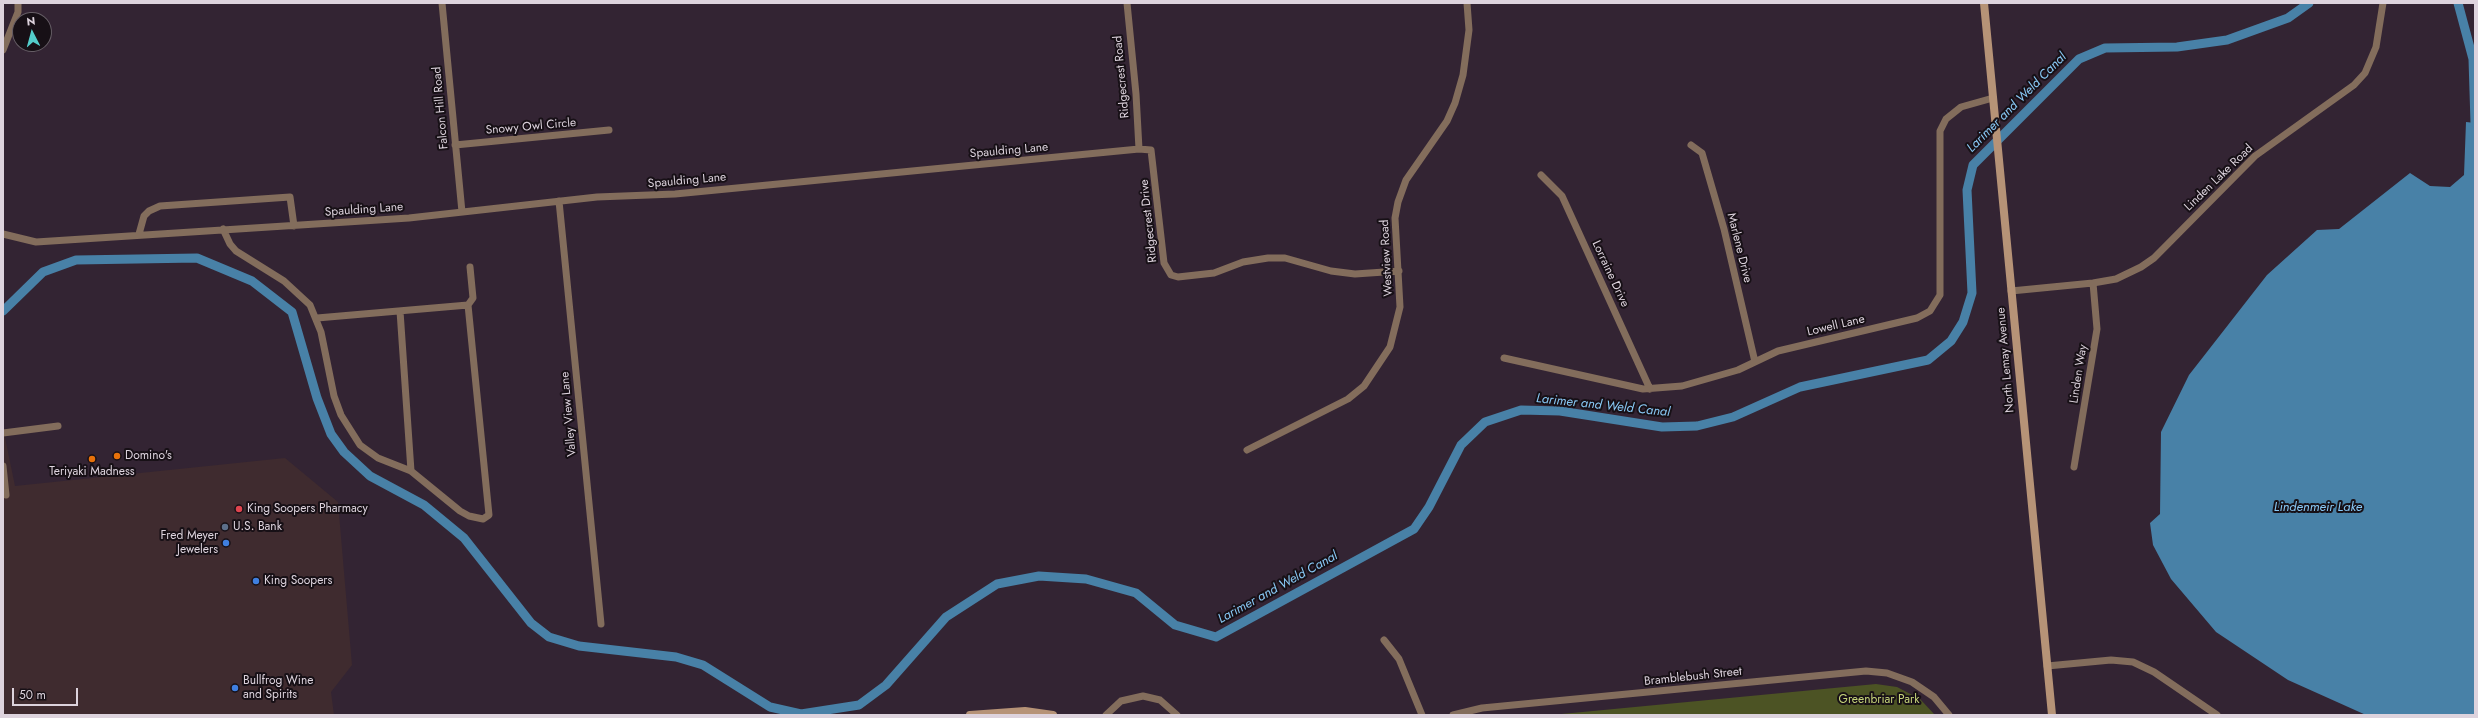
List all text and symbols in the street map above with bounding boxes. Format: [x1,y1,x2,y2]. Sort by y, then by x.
north arrow [12,12,52,52]
text: N [26,13,36,29]
street label: Ridgecrest Road [1111,35,1133,119]
water label: Larimer and Weld Canal [1964,50,2070,156]
street label: Falcon Hill Road [430,66,452,150]
street label: Snowy Owl Circle [485,116,577,138]
street label: Spaulding Lane [969,140,1049,162]
street label: Linden Lake Road [2182,142,2256,214]
street label: Spaulding Lane [647,170,727,192]
street label: Ridgecrest Drive [1137,179,1161,263]
street label: Spaulding Lane [324,200,404,220]
street label: Marlene Drive [1723,212,1755,284]
street label: Westview Road [1378,219,1396,297]
street label: Lorraine Drive [1588,238,1632,310]
street label: North Lemay Avenue [1994,307,2018,413]
street label: Lowell Lane [1806,312,1866,340]
street label: Linden Way [2067,344,2091,404]
street label: Valley View Lane [558,371,580,457]
water label: Larimer and Weld Canal [1535,391,1671,421]
place label: Domino's [125,449,172,463]
marker: Domino's [112,451,122,461]
marker: Teriyaki Madness [87,454,97,464]
place label: Teriyaki Madness [49,465,135,479]
water label: Lindenmeir Lake [2274,500,2362,516]
place label: King Soopers Pharmacy [247,502,368,516]
marker: King Soopers Pharmacy [234,504,244,514]
place label: U.S. Bank [233,520,282,534]
marker: U.S. Bank [220,522,230,532]
place label: Fred Meyer Jewelers [161,529,218,557]
marker: Fred Meyer Jewelers [221,538,231,548]
water label: Larimer and Weld Canal [1215,549,1341,627]
place label: King Soopers [264,574,332,588]
marker: King Soopers [251,576,261,586]
street label: Bramblebush Street [1643,665,1743,689]
place label: Bullfrog Wine and Spirits [243,674,313,702]
scale bar [14,680,80,706]
marker: Bullfrog Wine and Spirits [230,683,240,693]
text: 50 m [19,686,46,704]
park label: Greenbriar Park [1839,693,1919,707]

